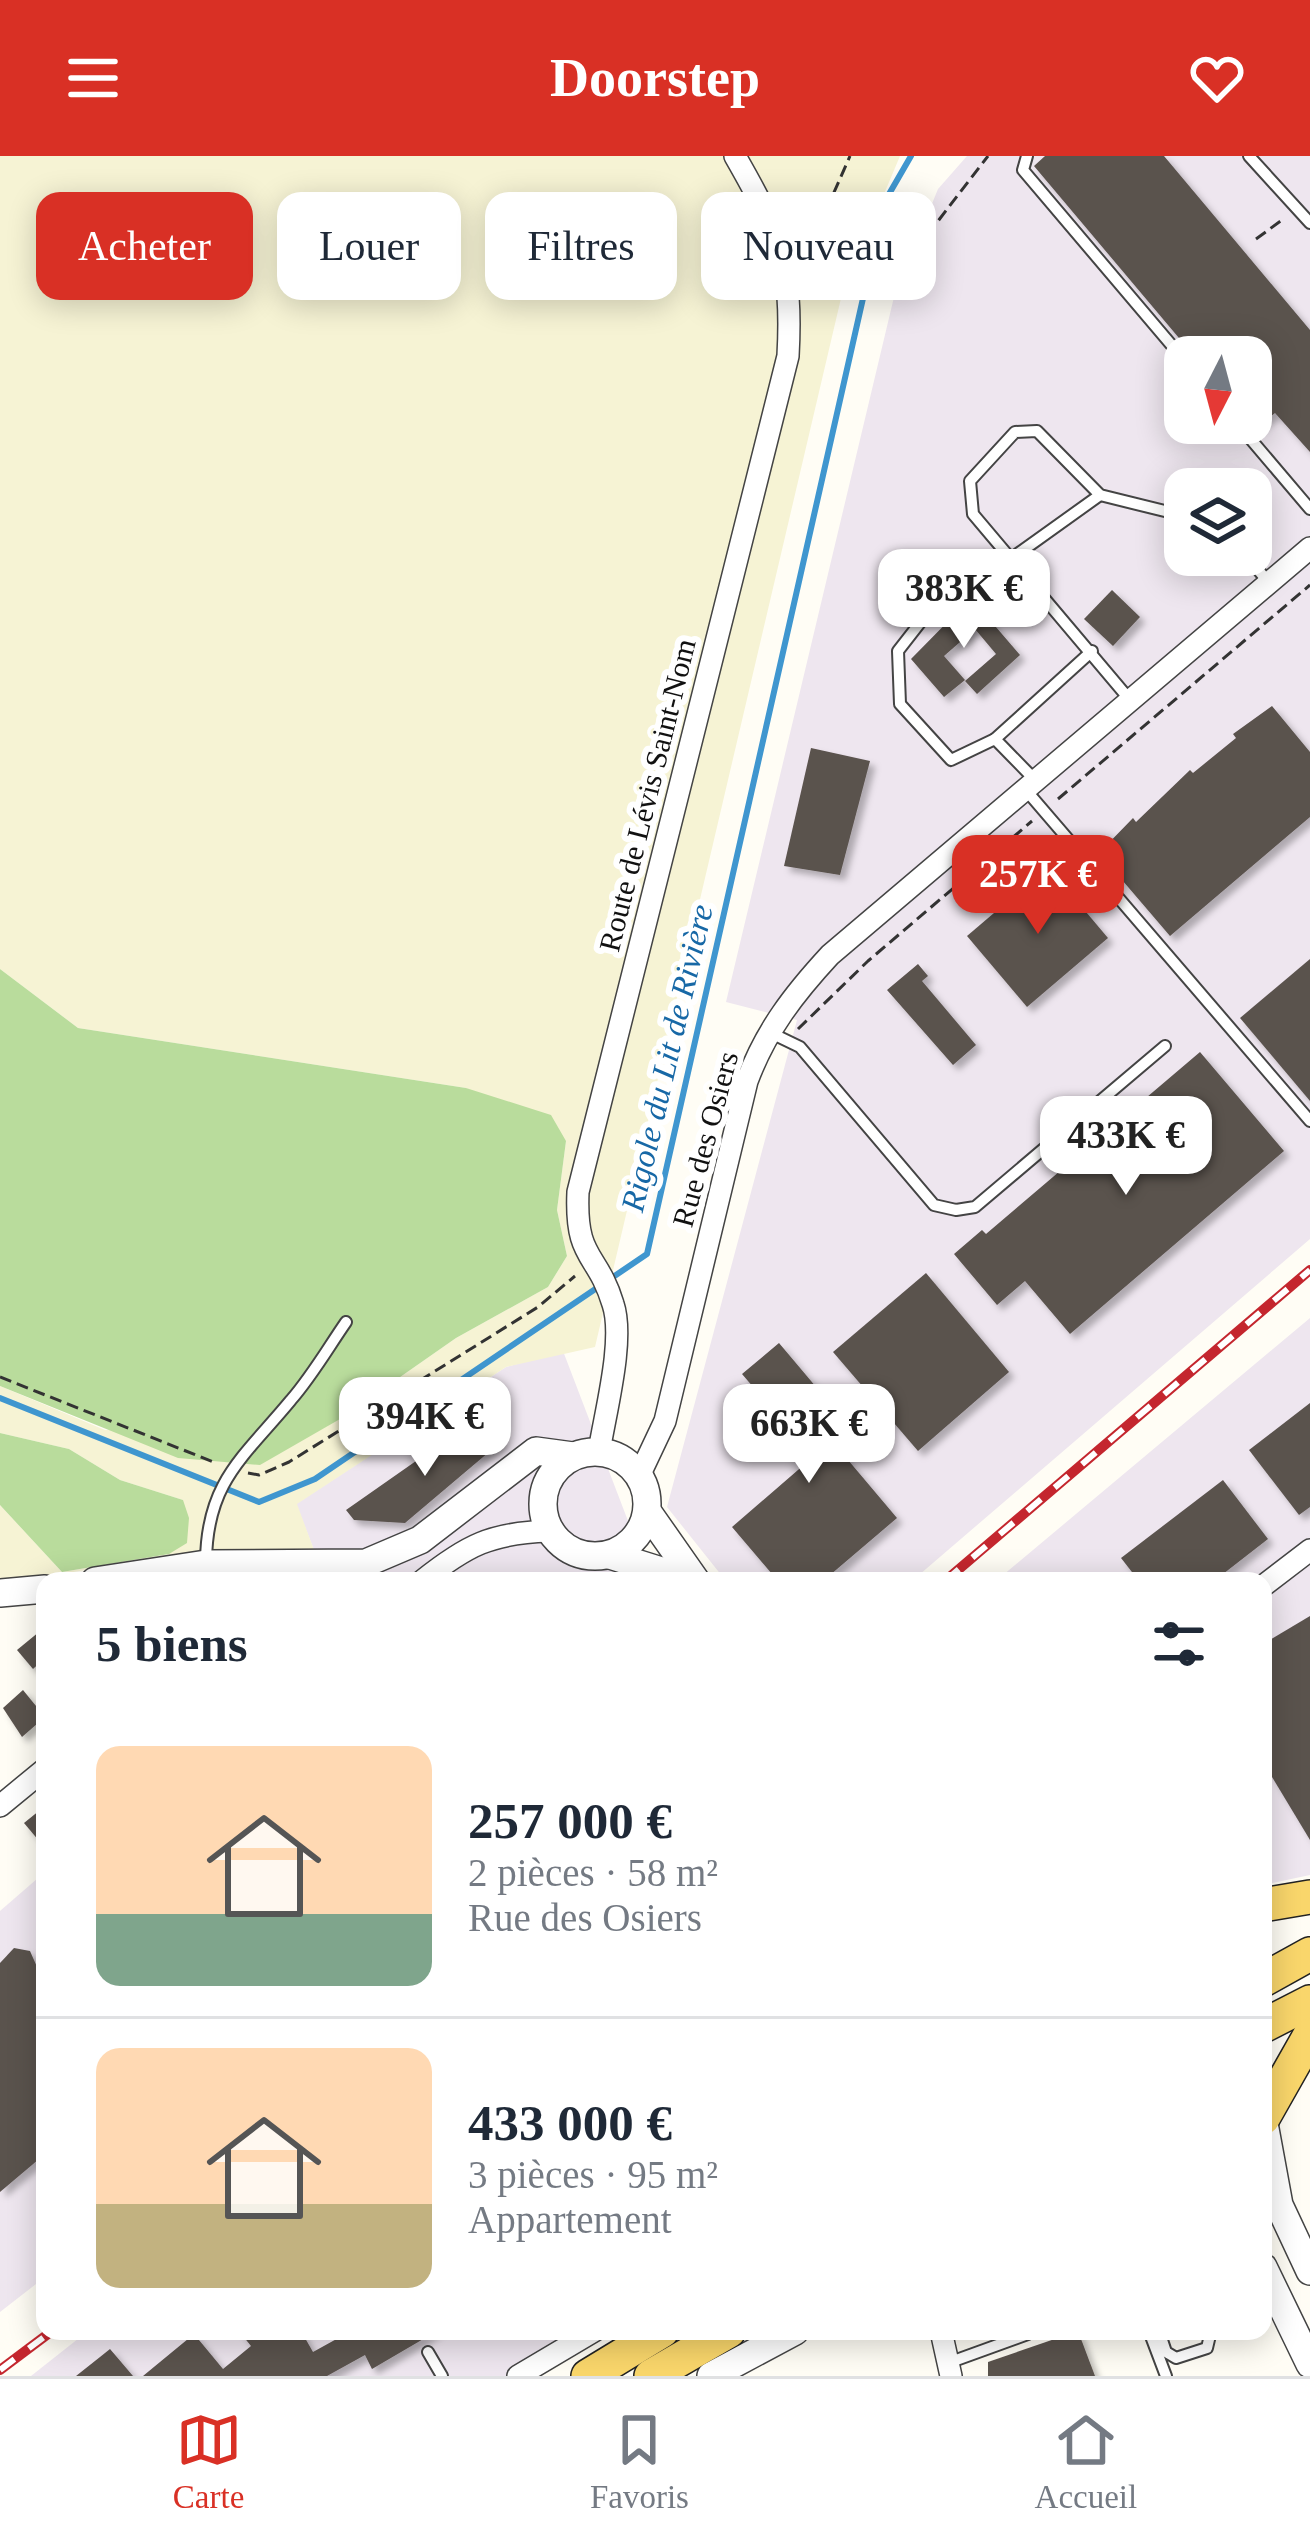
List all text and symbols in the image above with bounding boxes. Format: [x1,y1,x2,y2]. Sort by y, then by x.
icon: menu [60,45,126,111]
icon: heart [1184,45,1250,111]
text: Doorstep [550,48,760,108]
chip: Acheter [36,192,253,300]
chip: Louer [277,192,461,300]
chip: Filtres [485,192,677,300]
chip: Nouveau [701,192,936,300]
north arrow [1164,336,1272,444]
map controls [1164,336,1272,576]
button: layers [1164,468,1272,576]
pin: 383K € [866,549,1062,651]
text: 383K € [905,566,1023,609]
street label: Route de Lévis Saint-Nom [592,635,702,955]
pin: 257K € [940,835,1136,937]
text: 257K € [979,852,1097,895]
water label: Rigole du Lit de Rivière [614,901,720,1216]
street label: Rue des Osiers [666,1048,744,1230]
pin: 433K € [1028,1096,1224,1198]
text: 433K € [1067,1113,1185,1156]
pin: 394K € [327,1377,523,1479]
pin: 663K € [711,1384,907,1486]
text: 394K € [366,1394,484,1437]
text: 663K € [750,1401,868,1444]
icon: filters [1146,1611,1212,1677]
text: 5 biens [96,1616,248,1672]
text: 257 000 € [468,1793,672,1849]
icon: home [192,1794,336,1938]
text: 2 pièces · 58 m² [468,1851,718,1894]
text: Rue des Osiers [468,1896,702,1939]
text: 433 000 € [468,2095,672,2151]
icon: home [192,2096,336,2240]
text: 3 pièces · 95 m² [468,2153,718,2196]
text: Appartement [468,2198,672,2241]
tab: Carte [173,2407,244,2516]
tab: Favoris [590,2407,689,2516]
tab: Accueil [1035,2407,1137,2516]

